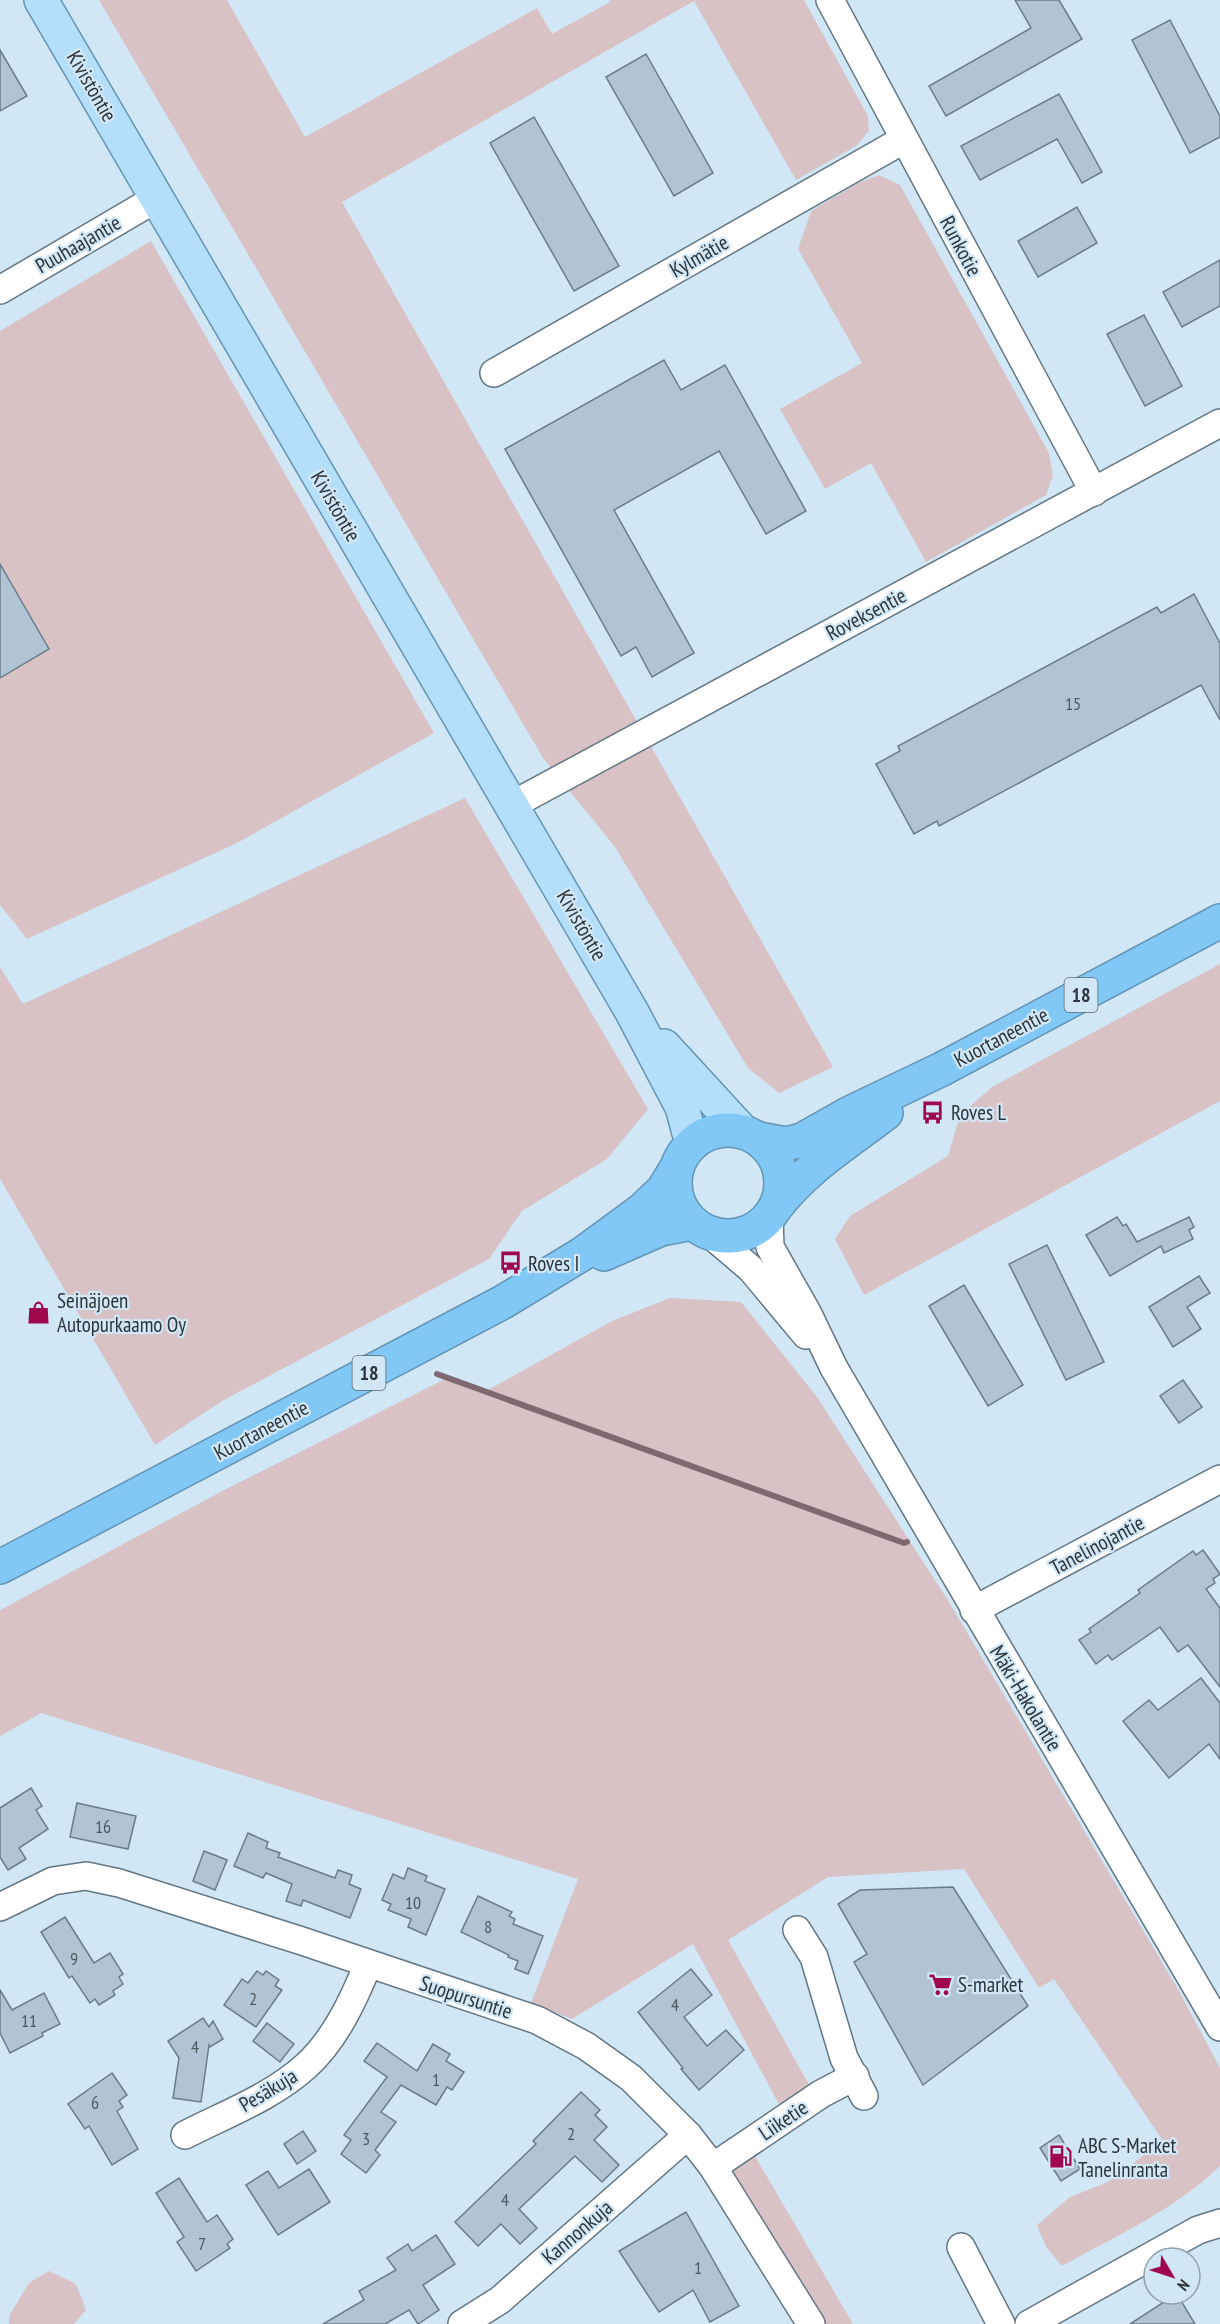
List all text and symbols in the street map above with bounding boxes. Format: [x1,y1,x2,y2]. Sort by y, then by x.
street label: Kivistöntie [61,46,123,126]
street label: Puuhaajantie [30,209,126,279]
street label: Runkotie [934,211,988,281]
street label: Kylmätie [665,228,733,284]
street label: Kivistöntie [305,466,367,546]
street label: Roveksentie [821,582,911,646]
house number: 15 [1065,692,1081,715]
street label: Kivistöntie [551,885,613,965]
road number: 18 [1064,978,1098,1012]
street label: Kuortaneentie [949,1001,1053,1073]
bus stop icon: Roves L [920,1099,946,1125]
place label: Roves L [951,1099,1006,1126]
bus stop icon: Roves I [497,1250,523,1276]
place label: Roves I [528,1250,579,1277]
place label: Seinäjoen Autopurkaamo Oy [57,1287,186,1338]
shop icon: Seinäjoen Autopurkaamo Oy [26,1299,52,1325]
road number: 18 [352,1356,386,1390]
street label: Kuortaneentie [209,1394,313,1466]
street label: Tanelinojantie [1045,1509,1149,1581]
street label: Mäki-Hakolantie [984,1640,1068,1756]
house number: 16 [95,1815,111,1838]
house number: 10 [405,1891,421,1914]
house number: 8 [484,1915,492,1938]
house number: 9 [70,1947,78,1970]
street label: Suopursuntie [416,1969,516,2025]
supermarket icon: S-market [927,1971,953,1997]
place label: S-market [958,1971,1024,1998]
house number: 2 [249,1987,257,2010]
house number: 4 [671,1993,679,2016]
house number: 11 [21,2009,37,2032]
house number: 4 [191,2035,199,2058]
street label: Pesäkuja [234,2062,302,2118]
house number: 1 [432,2068,440,2091]
house number: 6 [91,2091,99,2114]
street label: Liiketie [753,2094,813,2146]
house number: 2 [567,2122,575,2145]
house number: 3 [362,2127,370,2150]
place label: ABC S-Market Tanelinranta [1078,2132,1176,2183]
fuel station icon: ABC S-Market Tanelinranta [1047,2144,1073,2170]
house number: 4 [501,2188,509,2211]
street label: Kannonkuja [536,2194,618,2270]
house number: 7 [198,2232,206,2255]
north arrow [1142,2246,1202,2306]
house number: 1 [694,2256,702,2279]
text: N [1173,2276,1194,2295]

